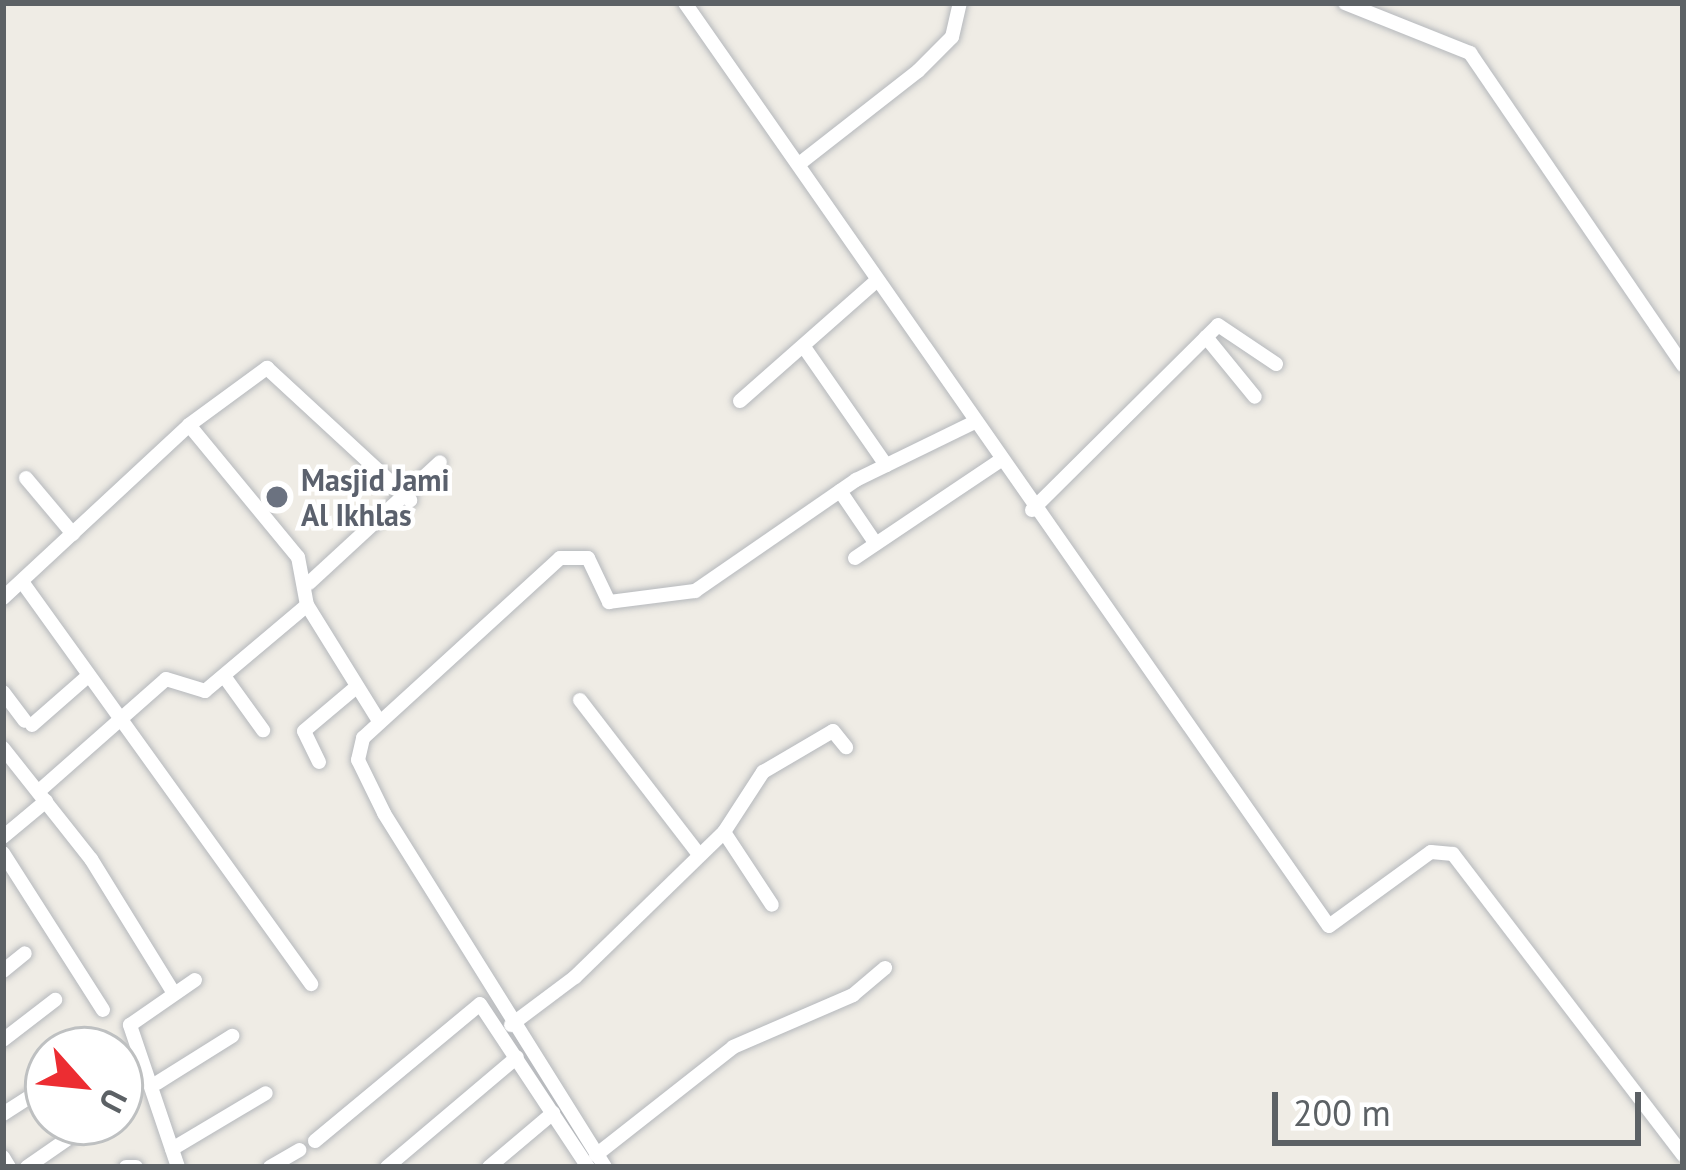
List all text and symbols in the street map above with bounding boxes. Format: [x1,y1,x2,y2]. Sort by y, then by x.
place label: Masjid Jami Al Ikhlas [301,462,450,532]
marker: Masjid Jami Al Ikhlas [264,484,290,510]
north arrow [24,1026,144,1146]
scale bar [1278,1068,1647,1142]
text: U [90,1082,138,1120]
text: 200 m [1293,1089,1391,1136]

